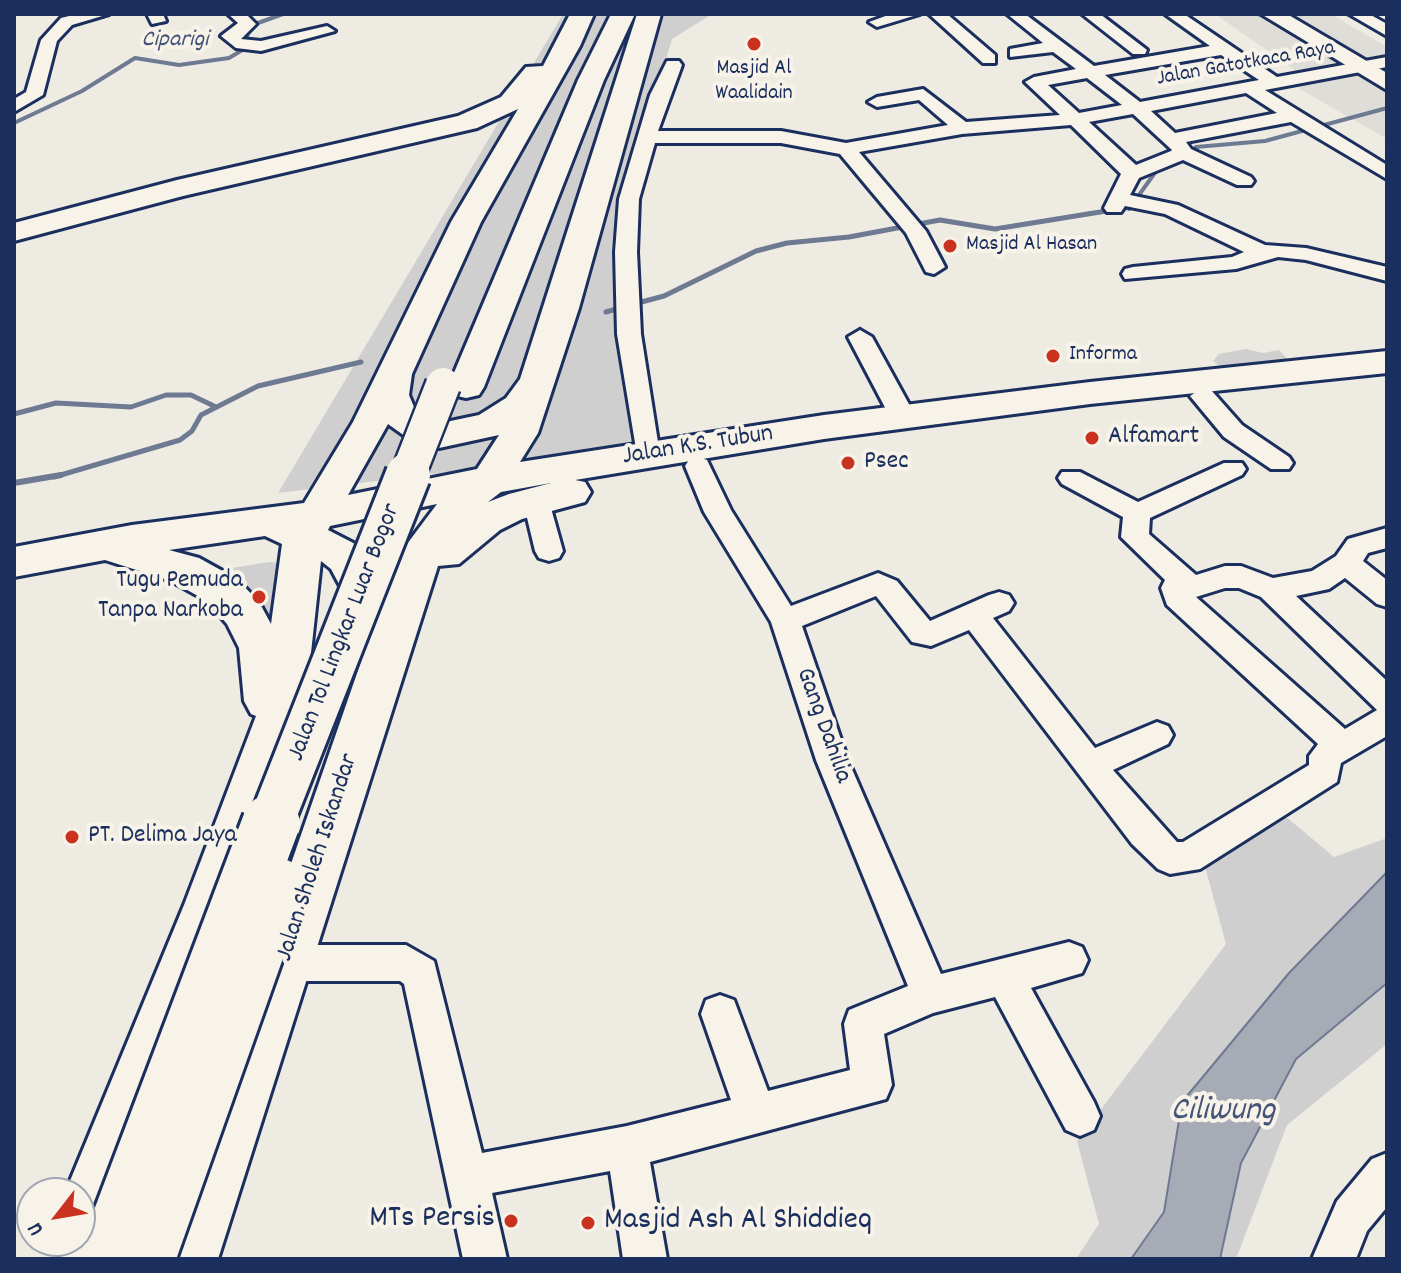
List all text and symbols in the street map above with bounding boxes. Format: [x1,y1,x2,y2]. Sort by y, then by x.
water label: Ciparigi [142,28,208,56]
marker: Masjid Al Waalidain [745,35,763,53]
street label: Jalan Gatotkaca Raya [1155,36,1337,94]
place label: Masjid Al Waalidain [715,57,793,108]
place label: Masjid Al Hasan [966,233,1097,259]
marker: Masjid Al Hasan [941,237,959,255]
place label: Informa [1069,343,1137,369]
marker: Informa [1044,347,1062,365]
street label: Jalan K.S. Tubun [620,420,776,474]
place label: Alfamart [1108,422,1199,454]
marker: Alfamart [1083,429,1101,447]
place label: Psec [864,447,909,479]
marker: Psec [839,454,857,472]
street label: Jalan Tol Lingkar Luar Bogor [282,500,410,766]
place label: Tugu Pemuda Tanpa Narkoba [98,566,243,628]
marker: Tugu Pemuda Tanpa Narkoba [250,588,268,606]
street label: Gang Dahilia [787,664,857,788]
street label: Jalan Sholeh Iskandar [271,750,367,966]
place label: PT. Delima Jaya [88,821,237,853]
marker: PT. Delima Jaya [63,828,81,846]
water label: Ciliwung [1171,1093,1275,1133]
north arrow [16,1177,96,1257]
place label: MTs Persis [369,1202,495,1240]
place label: Masjid Ash Al Shiddieq [604,1204,872,1242]
marker: MTs Persis [502,1212,520,1230]
marker: Masjid Ash Al Shiddieq [579,1214,597,1232]
text: U [21,1216,53,1241]

